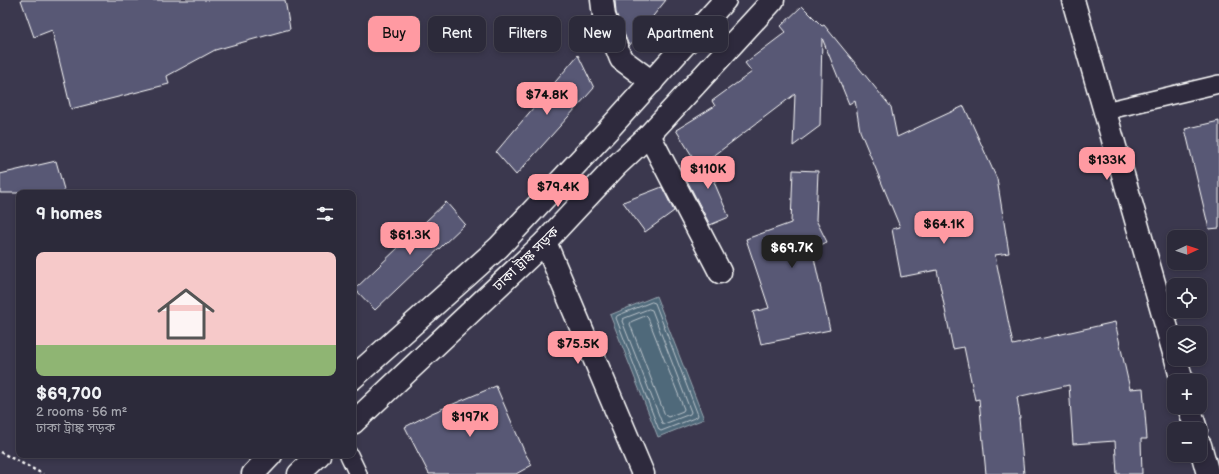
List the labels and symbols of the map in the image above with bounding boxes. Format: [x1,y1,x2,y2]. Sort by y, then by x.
pin: $74.8K [514,82,580,116]
pin: $133K [1079,147,1135,181]
pin: $110K [680,156,736,190]
pin: $79.4K [525,174,591,208]
pin: $64.1K [911,211,977,245]
pin: $61.3K [377,222,443,256]
street label: ঢাকা ট্রাঙ্ক সড়ক [489,223,563,295]
north arrow [1167,230,1207,270]
pin: $69.7K [759,235,825,269]
pin: $75.5K [545,331,611,365]
pin: $197K [442,404,498,438]

